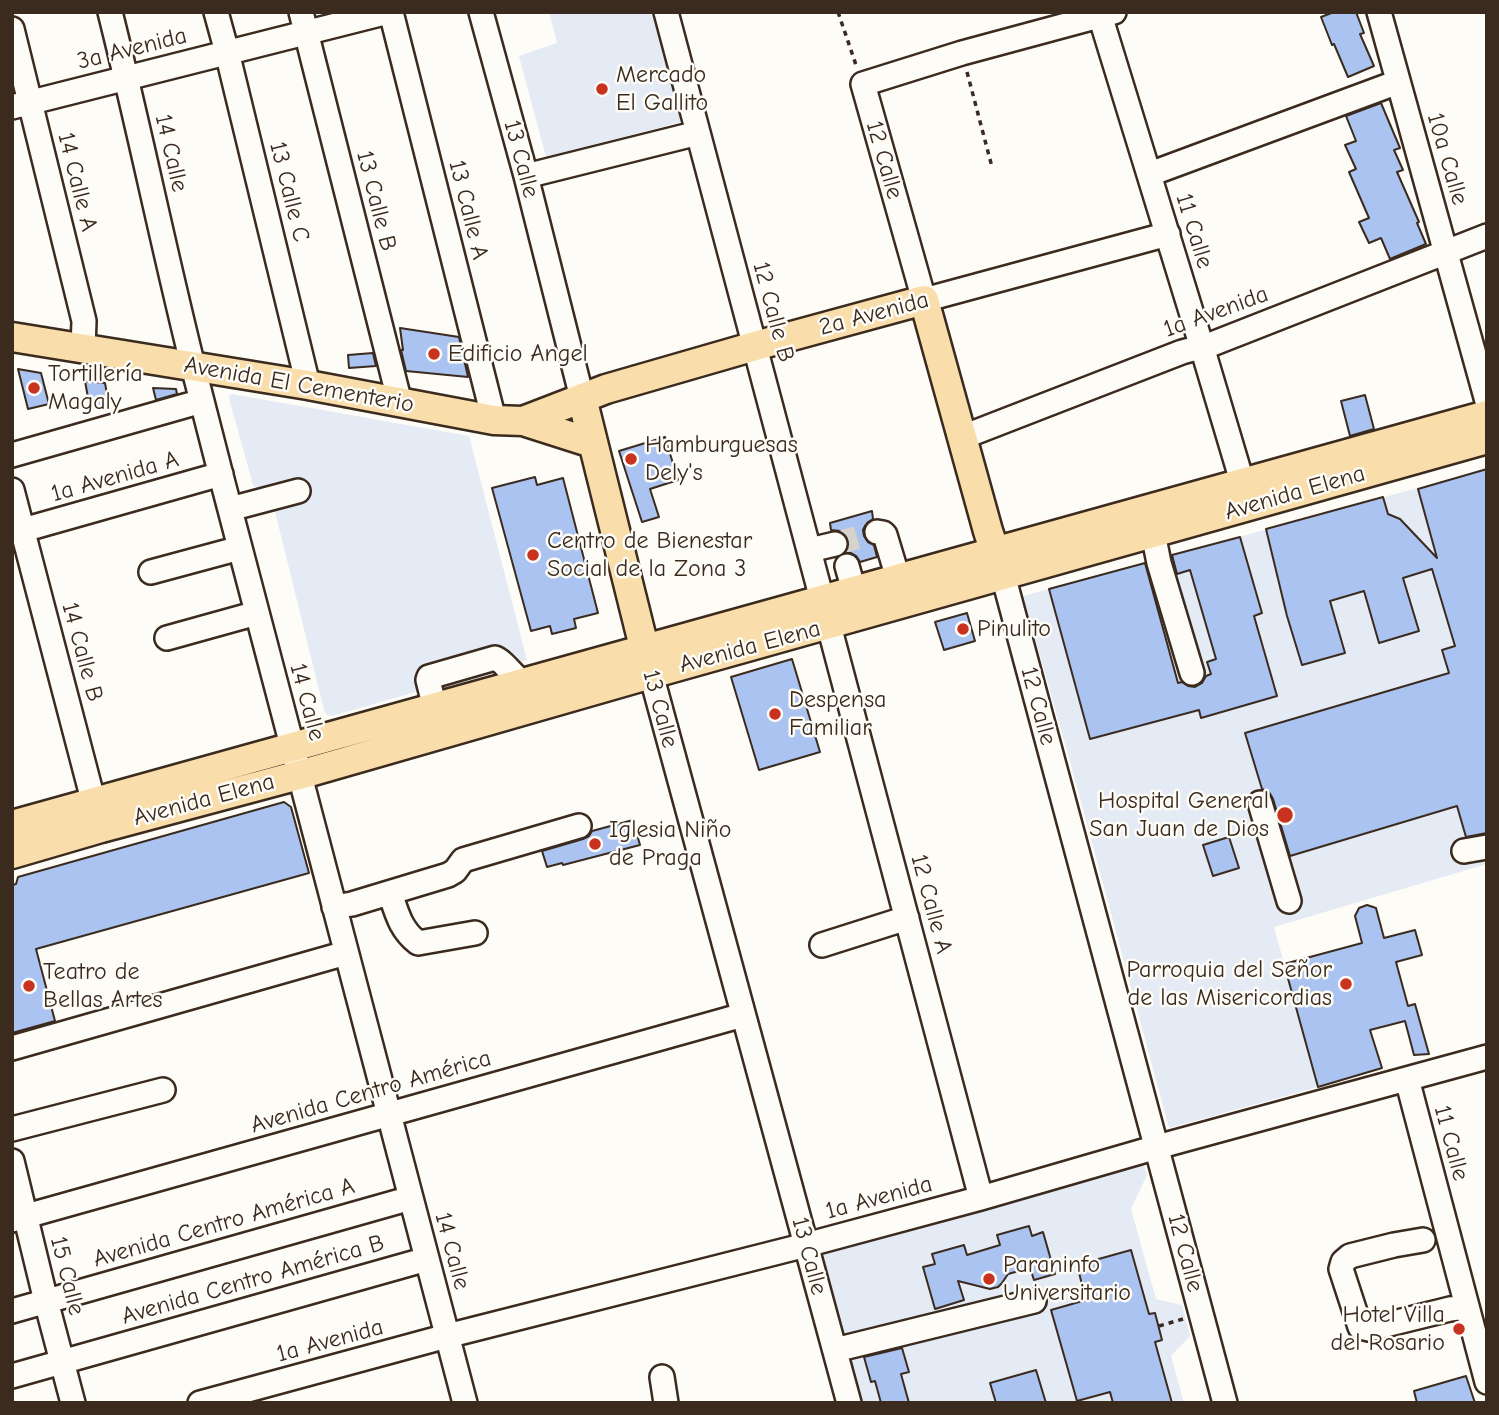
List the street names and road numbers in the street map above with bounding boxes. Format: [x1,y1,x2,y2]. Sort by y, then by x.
street label: 3a Avenida [74,21,190,77]
street label: 10a Calle [1420,110,1474,208]
street label: 14 Calle [148,111,194,195]
street label: 13 Calle [497,117,545,201]
street label: 12 Calle [859,118,909,202]
street label: 14 Calle A [51,130,103,234]
street label: 13 Calle C [263,139,315,245]
street label: 13 Calle B [350,148,402,254]
street label: 13 Calle A [442,157,494,263]
street label: 11 Calle [1169,190,1219,272]
street label: 12 Calle B [746,259,800,365]
street label: 1a Avenida [1160,280,1272,344]
street label: 2a Avenida [816,286,932,342]
street label: Avenida El Cementerio [182,351,416,419]
street label: 1a Avenida A [48,445,182,509]
street label: Avenida Elena [1221,459,1369,527]
street label: 14 Calle B [55,599,109,705]
street label: Avenida Elena [676,614,824,680]
street label: 14 Calle [283,660,331,744]
street label: 12 Calle [1014,664,1062,748]
street label: 13 Calle [636,667,684,751]
street label: Avenida Elena [130,767,278,833]
street label: 12 Calle A [904,851,958,957]
street label: Avenida Centro América [247,1044,495,1140]
street label: 11 Calle [1427,1102,1475,1184]
street label: 1a Avenida [823,1170,935,1226]
street label: Avenida Centro América A [90,1172,358,1274]
street label: 14 Calle [428,1209,476,1293]
street label: 12 Calle [1161,1211,1209,1295]
street label: 13 Calle [785,1214,833,1298]
street label: Avenida Centro América B [118,1229,388,1331]
street label: 15 Calle [43,1234,91,1318]
street label: 1a Avenida [274,1313,386,1369]

